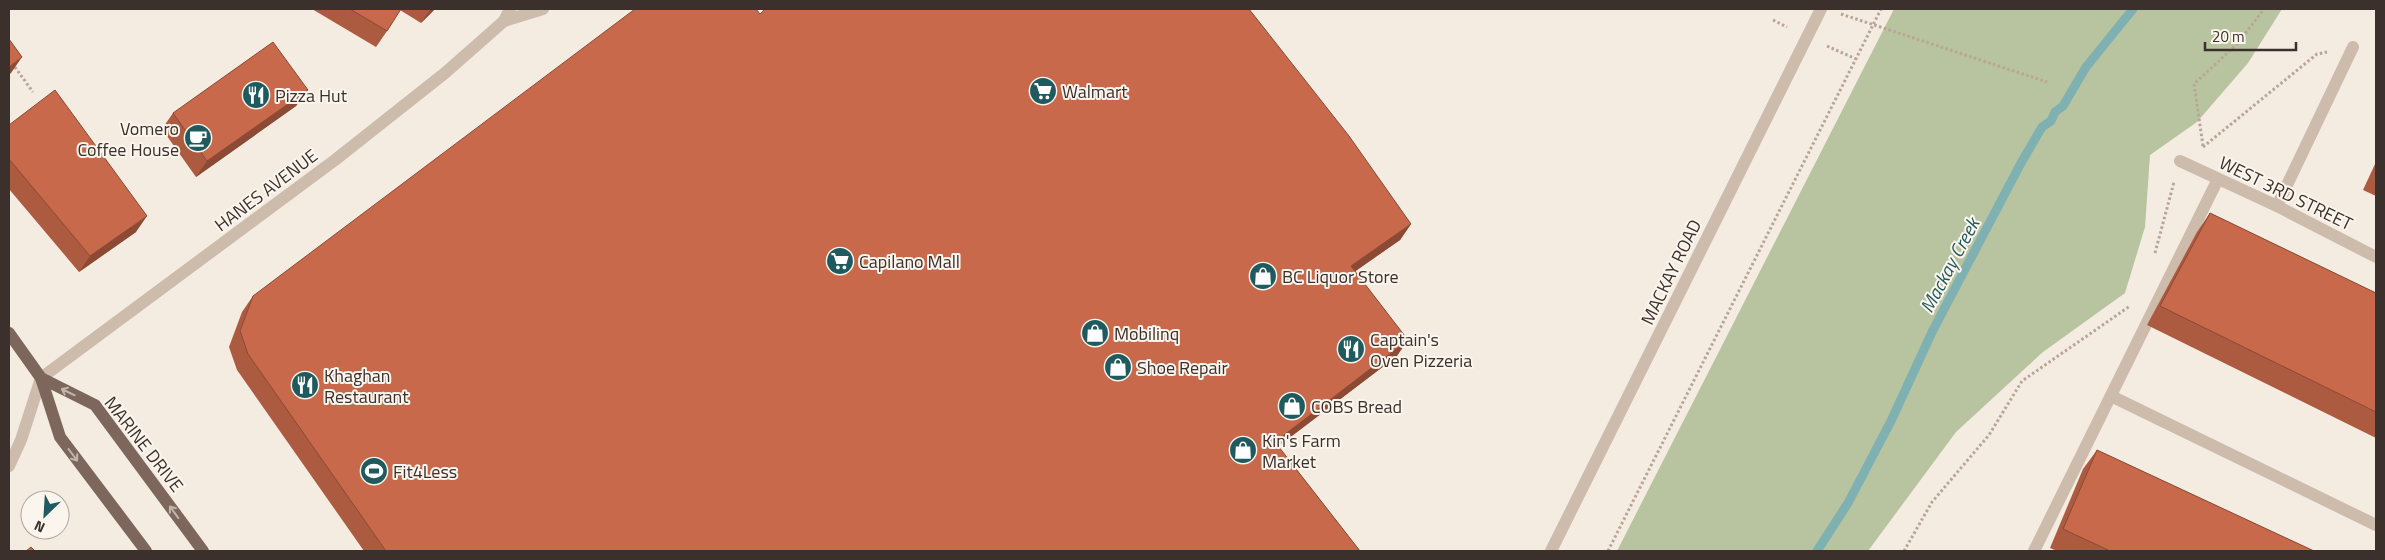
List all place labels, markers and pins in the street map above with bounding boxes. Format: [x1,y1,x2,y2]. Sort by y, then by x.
supermarket icon: Walmart [1028,76,1058,106]
place label: Walmart [1062,78,1128,105]
restaurant icon: Pizza Hut [241,80,271,110]
place label: Pizza Hut [275,82,348,109]
place label: Vomero Coffee House [77,115,179,163]
cafe icon: Vomero Coffee House [183,123,213,153]
supermarket icon: Capilano Mall [825,246,855,276]
place label: Capilano Mall [859,248,960,275]
shop icon: BC Liquor Store [1248,261,1278,291]
place label: BC Liquor Store [1282,263,1399,290]
shop icon: Mobilinq [1080,318,1110,348]
place label: Mobilinq [1114,320,1179,347]
place label: Captain's Oven Pizzeria [1370,326,1472,374]
restaurant icon: Captain's Oven Pizzeria [1336,334,1366,364]
shop icon: Shoe Repair [1103,352,1133,382]
place label: Shoe Repair [1137,354,1228,381]
place label: Khaghan Restaurant [324,362,409,410]
restaurant icon: Khaghan Restaurant [290,370,320,400]
shop icon: COBS Bread [1277,391,1307,421]
place label: COBS Bread [1311,393,1402,420]
place label: Kin's Farm Market [1262,427,1341,475]
shop icon: Kin's Farm Market [1228,435,1258,465]
sports icon: Fit4Less [359,456,389,486]
place label: Fit4Less [393,458,457,485]

